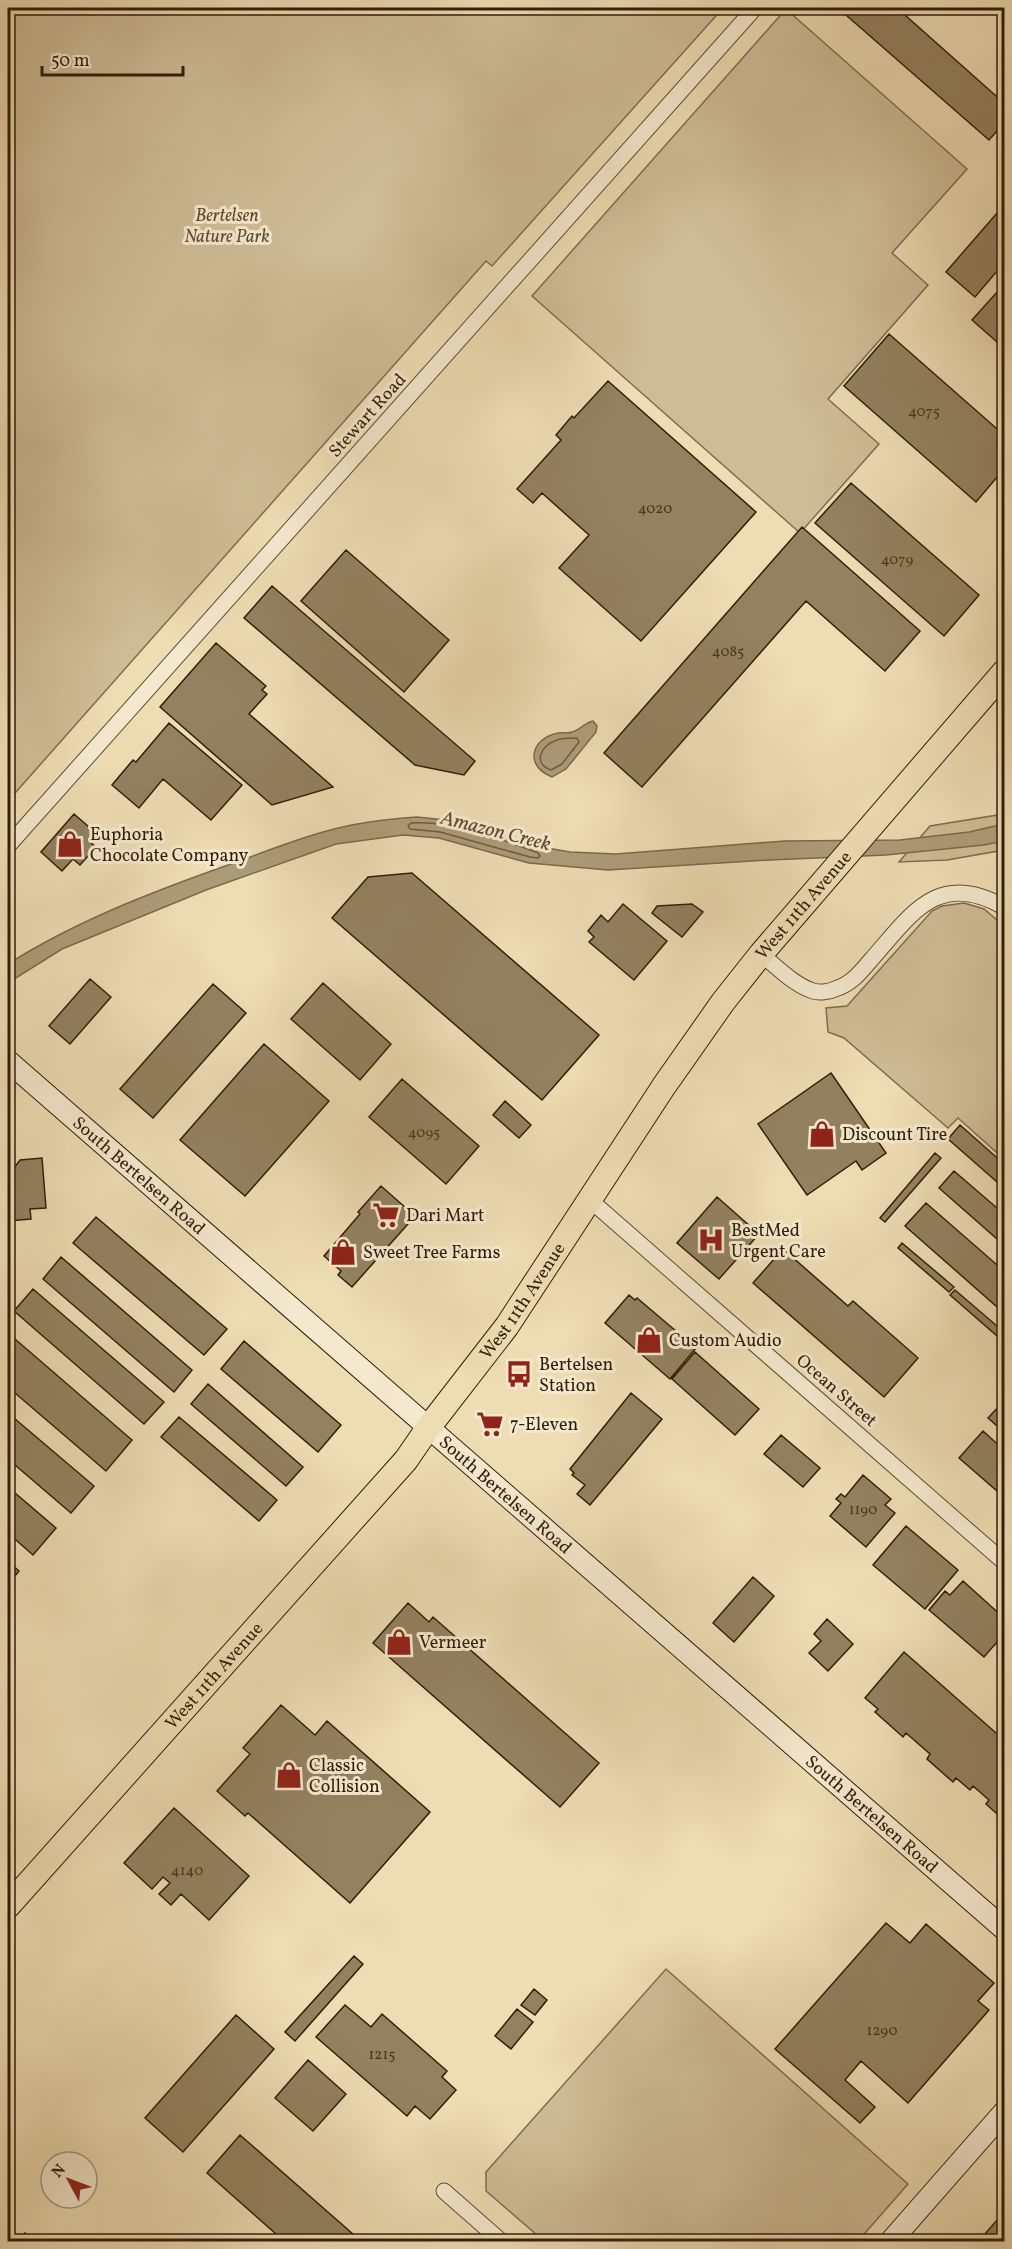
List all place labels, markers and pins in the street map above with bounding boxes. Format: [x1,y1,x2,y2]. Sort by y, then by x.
place label: Euphoria Chocolate Company [90,823,248,869]
shop icon: Euphoria Chocolate Company [55,829,85,859]
shop icon: Discount Tire [807,1119,837,1149]
place label: Discount Tire [842,1123,947,1148]
supermarket icon: Dari Mart [371,1200,401,1230]
place label: Dari Mart [406,1204,484,1229]
place label: BestMed Urgent Care [731,1219,826,1265]
hospital icon: BestMed Urgent Care [696,1225,726,1255]
shop icon: Sweet Tree Farms [328,1237,358,1267]
place label: Sweet Tree Farms [363,1241,500,1266]
shop icon: Custom Audio [634,1325,664,1355]
place label: Custom Audio [669,1329,781,1354]
place label: Bertelsen Station [539,1353,614,1399]
bus stop icon: Bertelsen Station [504,1359,534,1389]
supermarket icon: 7-Eleven [475,1409,505,1439]
place label: 7-Eleven [510,1413,578,1438]
shop icon: Vermeer [384,1627,414,1657]
place label: Vermeer [419,1631,487,1656]
place label: Classic Collision [309,1754,380,1800]
shop icon: Classic Collision [274,1760,304,1790]

